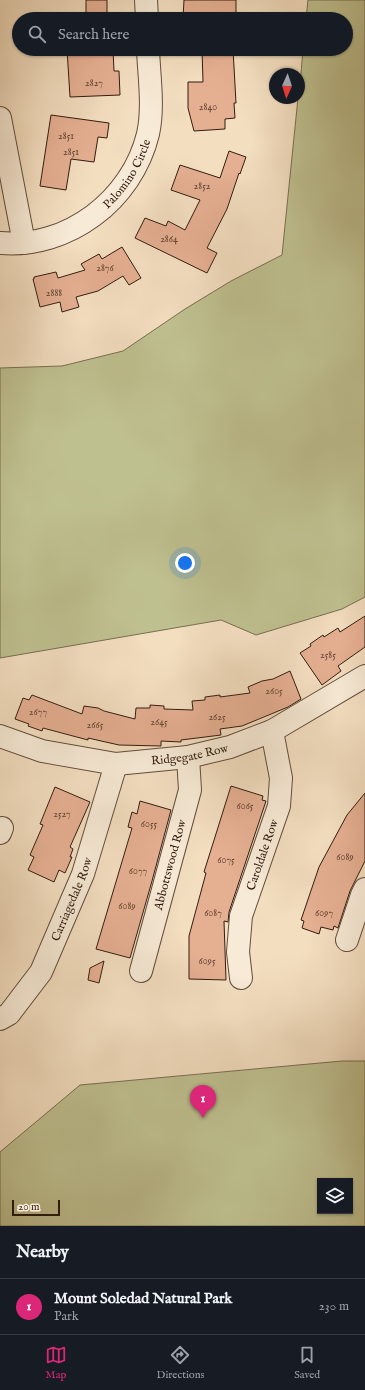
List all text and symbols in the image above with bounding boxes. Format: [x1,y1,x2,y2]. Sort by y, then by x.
search box [12,12,353,56]
icon: search [26,23,48,45]
text: Search here [58,25,129,44]
north arrow [269,68,305,104]
house number: 2827 [85,77,103,90]
house number: 2840 [199,101,217,114]
house number: 2851 [58,130,74,143]
street label: Palomino Circle [100,137,154,212]
house number: 2851 [63,146,79,159]
house number: 2852 [194,180,211,193]
house number: 2864 [160,233,178,246]
house number: 2876 [96,262,115,275]
house number: 2888 [46,287,62,300]
your location [175,553,195,573]
house number: 2585 [320,649,336,662]
house number: 2605 [265,685,283,698]
house number: 2677 [29,706,47,719]
house number: 2625 [208,711,226,724]
house number: 2645 [150,716,168,729]
house number: 2665 [87,719,104,732]
street label: Ridgegate Row [150,740,231,768]
house number: 6065 [237,800,254,813]
house number: 2527 [53,808,71,821]
street label: Caroldale Row [243,816,282,892]
street label: Abbottswood Row [150,817,189,913]
house number: 6055 [141,818,158,831]
house number: 6089 [336,851,354,864]
house number: 6075 [217,854,235,867]
street label: Carriagedale Row [48,855,95,943]
house number: 6077 [129,865,148,878]
house number: 6089 [118,900,136,913]
house number: 6087 [204,907,222,920]
house number: 6097 [315,907,333,920]
house number: 6095 [198,955,216,968]
pin: 1 [190,1085,216,1118]
map controls [317,1178,353,1214]
button: layers [317,1178,353,1214]
scale bar [12,1198,60,1217]
text: 20 m [18,1200,39,1214]
text: Nearby [16,1242,69,1263]
text: Mount Soledad Natural Park [54,1289,232,1308]
text: 1 [27,1298,31,1315]
text: 230 m [319,1298,349,1315]
text: Park [54,1308,79,1325]
tab: Map [45,1344,67,1382]
tab: Directions [157,1344,204,1382]
tab: Saved [294,1344,320,1382]

